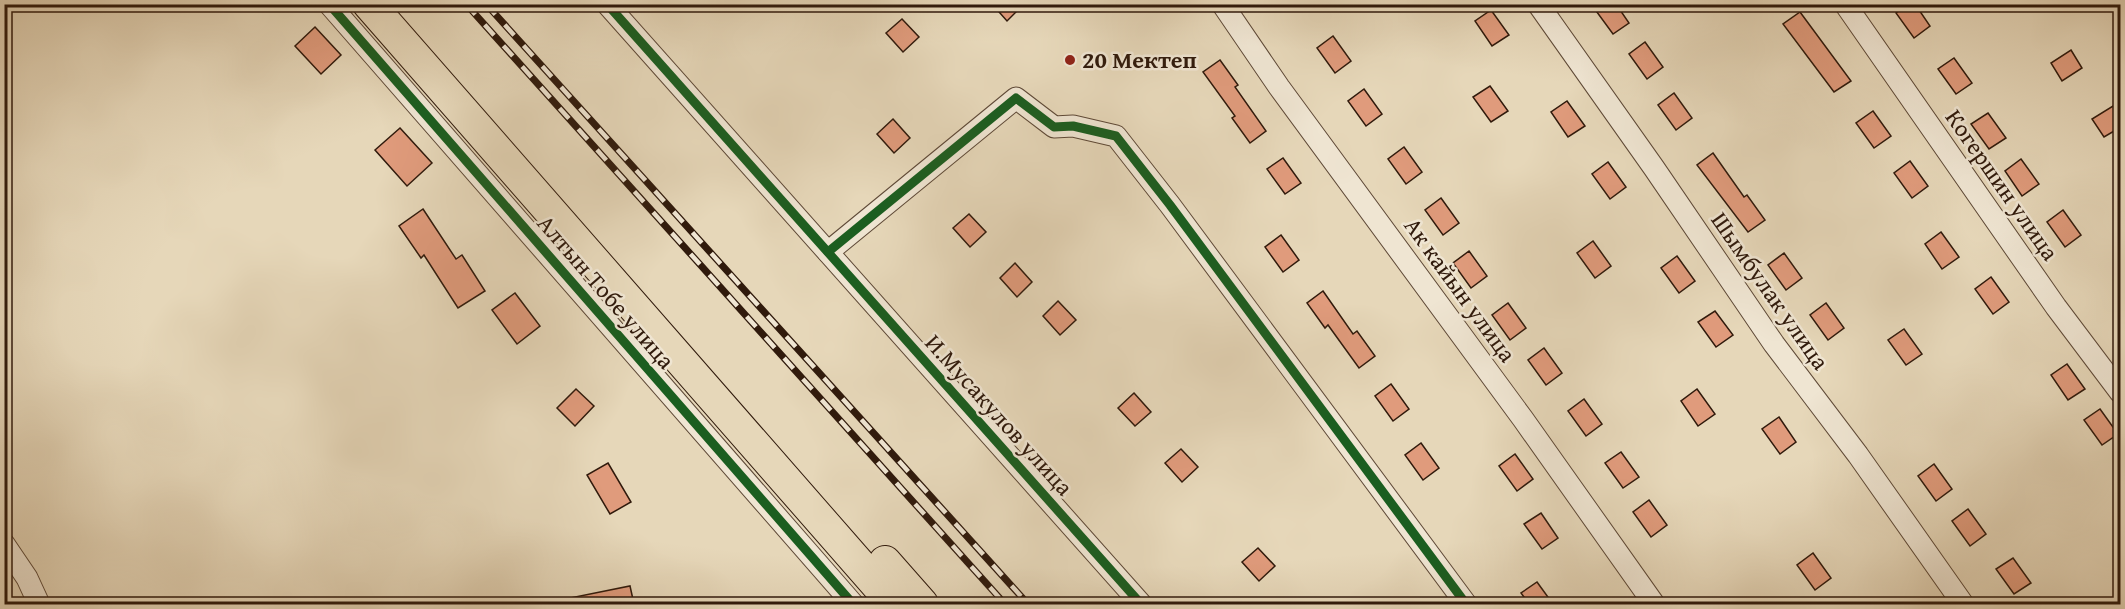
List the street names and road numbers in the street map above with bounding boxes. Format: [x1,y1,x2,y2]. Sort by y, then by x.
street label: Когершин улица [1937,102,2068,268]
street label: Шымбулак улица [1703,205,1838,377]
street label: Алтын Тобе улица [529,207,684,377]
street label: Ак кайын улица [1396,210,1525,370]
street label: И.Мусакулов улица [917,326,1082,504]

